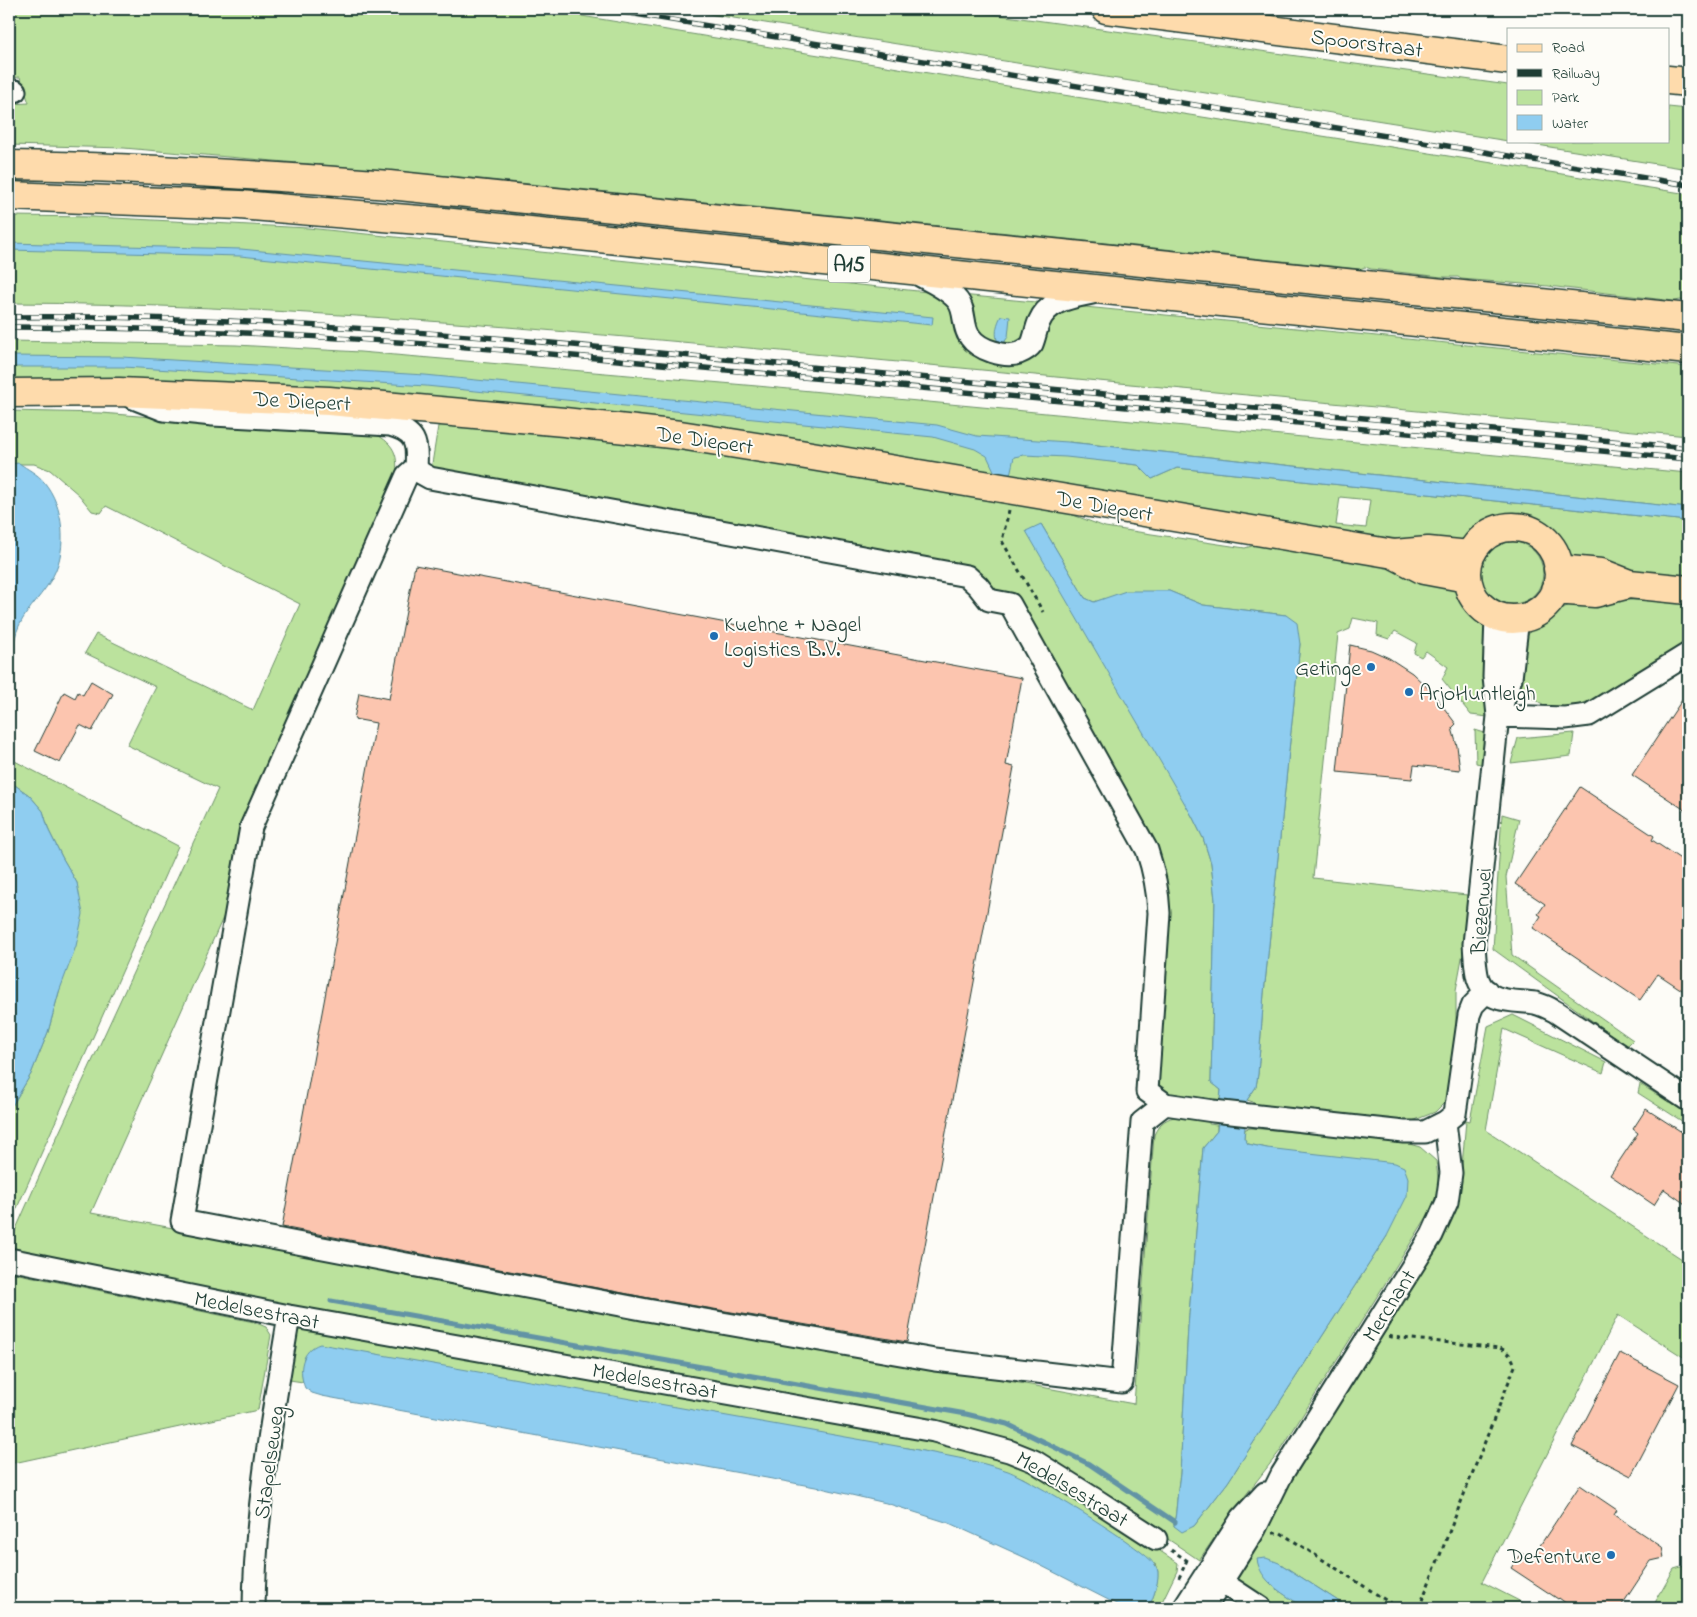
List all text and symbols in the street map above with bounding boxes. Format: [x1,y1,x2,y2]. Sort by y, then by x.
street label: Spoorstraat [1309,22,1425,68]
legend [1507,28,1670,142]
text: Road [1552,37,1585,59]
text: Railway [1552,63,1600,86]
text: Park [1552,87,1580,109]
text: Water [1552,113,1588,135]
road number: A15 [828,245,870,282]
street label: De Diepert [251,384,352,422]
street label: De Diepert [653,419,756,465]
street label: De Diepert [1053,484,1156,532]
place label: Kuehne + Nagel Logistics B.V. [724,610,861,668]
marker: Kuehne + Nagel Logistics B.V. [708,630,720,642]
place label: Getinge [1295,654,1361,687]
marker: Getinge [1365,661,1377,673]
place label: ArjoHuntleigh [1419,679,1536,712]
marker: ArjoHuntleigh [1403,686,1415,698]
street label: Biezenwei [1464,867,1502,957]
street label: Merchant [1356,1264,1426,1349]
street label: Medelsestraat [191,1284,322,1340]
street label: Medelsestraat [589,1356,720,1410]
street label: Stapelseweg [247,1404,296,1521]
street label: Medelsestraat [1009,1444,1135,1537]
place label: Defenture [1506,1542,1601,1574]
marker: Defenture [1605,1549,1617,1561]

